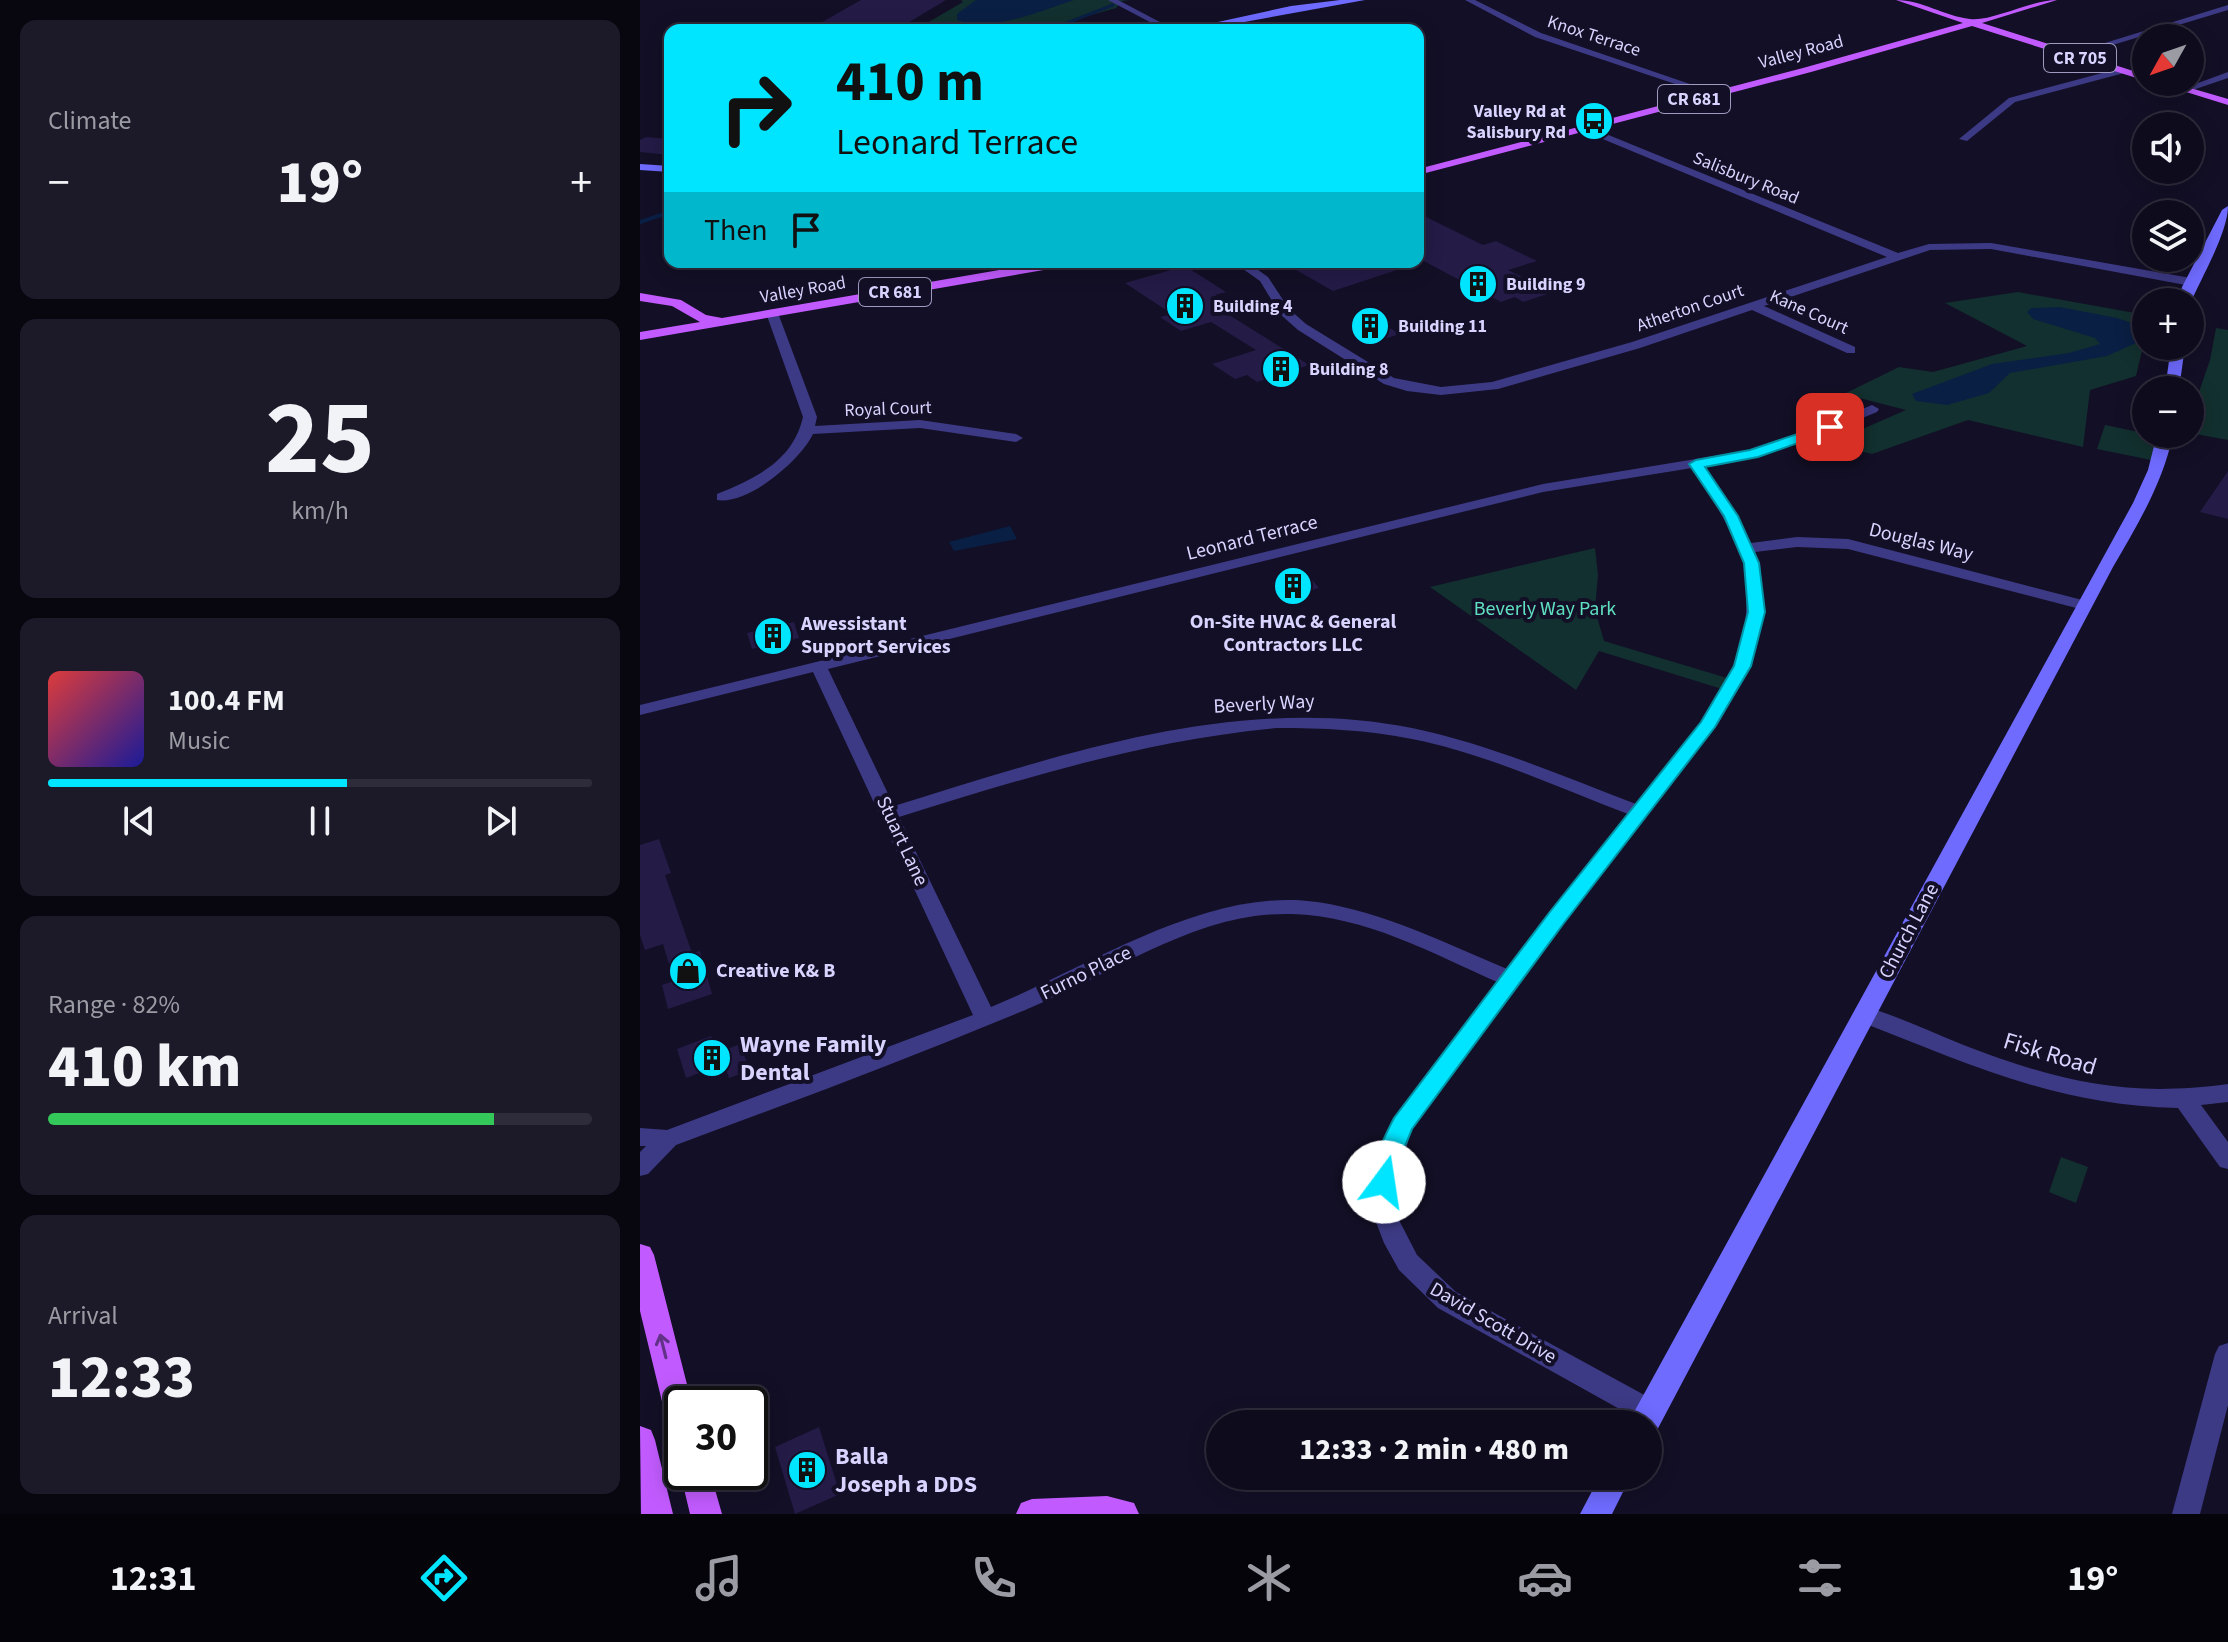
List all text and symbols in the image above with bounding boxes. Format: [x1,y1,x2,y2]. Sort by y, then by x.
street label: Knox Terrace [1544,9,1644,63]
north arrow [2132,24,2204,96]
map controls [2132,24,2204,448]
street label: Valley Road [1756,29,1846,75]
text: 410 m [836,43,984,122]
road number: CR 705 [2044,44,2116,72]
icon: right [704,56,808,160]
road number: CR 681 [1658,85,1730,113]
place label: Valley Rd at Salisbury Rd [1466,99,1566,145]
bus stop icon: Valley Rd at Salisbury Rd [1573,100,1615,142]
text: Climate [48,102,132,139]
button: sound [2132,112,2204,184]
text: Leonard Terrace [836,117,1078,168]
text: 19° [277,141,363,226]
street label: Salisbury Road [1689,145,1803,211]
text: − [48,152,70,215]
text: + [570,152,592,215]
button: layers [2132,200,2204,272]
icon: arrive [784,208,828,252]
text: Then [704,209,768,252]
building icon: Building 9 [1457,263,1499,305]
street label: Valley Road [758,270,848,310]
place label: Building 9 [1506,272,1586,297]
road number: CR 681 [859,278,931,306]
street label: Atherton Court [1633,278,1747,338]
street label: Kane Court [1766,283,1852,341]
building icon: Building 4 [1164,285,1206,327]
button: + [2132,288,2204,360]
place label: Building 4 [1213,294,1293,319]
building icon: Building 11 [1349,305,1391,347]
place label: Building 11 [1398,314,1487,339]
building icon: Building 8 [1260,348,1302,390]
place label: Building 8 [1309,357,1389,382]
text: 25 [265,366,375,514]
button: − [2132,376,2204,448]
pin [1796,393,1864,461]
street label: Royal Court [844,395,932,423]
icon: arrive [1808,405,1852,449]
text: km/h [291,492,349,529]
street label: Leonard Terrace [1183,508,1321,568]
street label: Douglas Way [1866,516,1977,569]
building icon: On-Site HVAC & General Contractors LLC [1272,565,1314,607]
park label: Beverly Way Park [1474,595,1616,623]
place label: On-Site HVAC & General Contractors LLC [1190,608,1397,659]
place label: Awessistant Support Services [800,610,951,661]
building icon: Awessistant Support Services [752,615,794,657]
text: 100.4 FM [168,679,285,722]
street label: Beverly Way [1213,687,1316,721]
text: Music [168,722,230,759]
street label: Stuart Lane [869,791,935,891]
icon: previous [117,799,161,843]
icon: pause [298,799,342,843]
icon: next [479,799,523,843]
street label: Church Lane [1872,878,1946,984]
street label: Furno Place [1036,939,1136,1007]
shop icon: Creative K& B [667,950,709,992]
place label: Creative K& B [716,957,835,985]
text: Range · 82% [48,986,180,1023]
street label: Fisk Road [1999,1023,2101,1085]
text: 410 km [48,1025,241,1110]
place label: Wayne Family Dental [740,1027,887,1090]
building icon: Wayne Family Dental [691,1037,733,1079]
position arrow [1342,1140,1426,1224]
street label: David Scott Drive [1424,1275,1562,1371]
text: Arrival [48,1297,118,1334]
one-way arrow [654,1334,669,1360]
text: 12:33 [48,1336,195,1421]
speed limit sign: 30 [664,1386,768,1490]
text: 12:33 · 2 min · 480 m [1299,1428,1569,1471]
place label: Balla Joseph a DDS [835,1439,977,1502]
building icon: Balla Joseph a DDS [786,1449,828,1491]
icon: directions [416,1550,472,1606]
icon: music [691,1550,747,1606]
icon: phone [966,1550,1022,1606]
icon: climate [1241,1550,1297,1606]
icon: car [1517,1550,1573,1606]
icon: filters [1792,1550,1848,1606]
text: 12:31 [110,1553,196,1604]
text: 19° [2067,1553,2118,1604]

